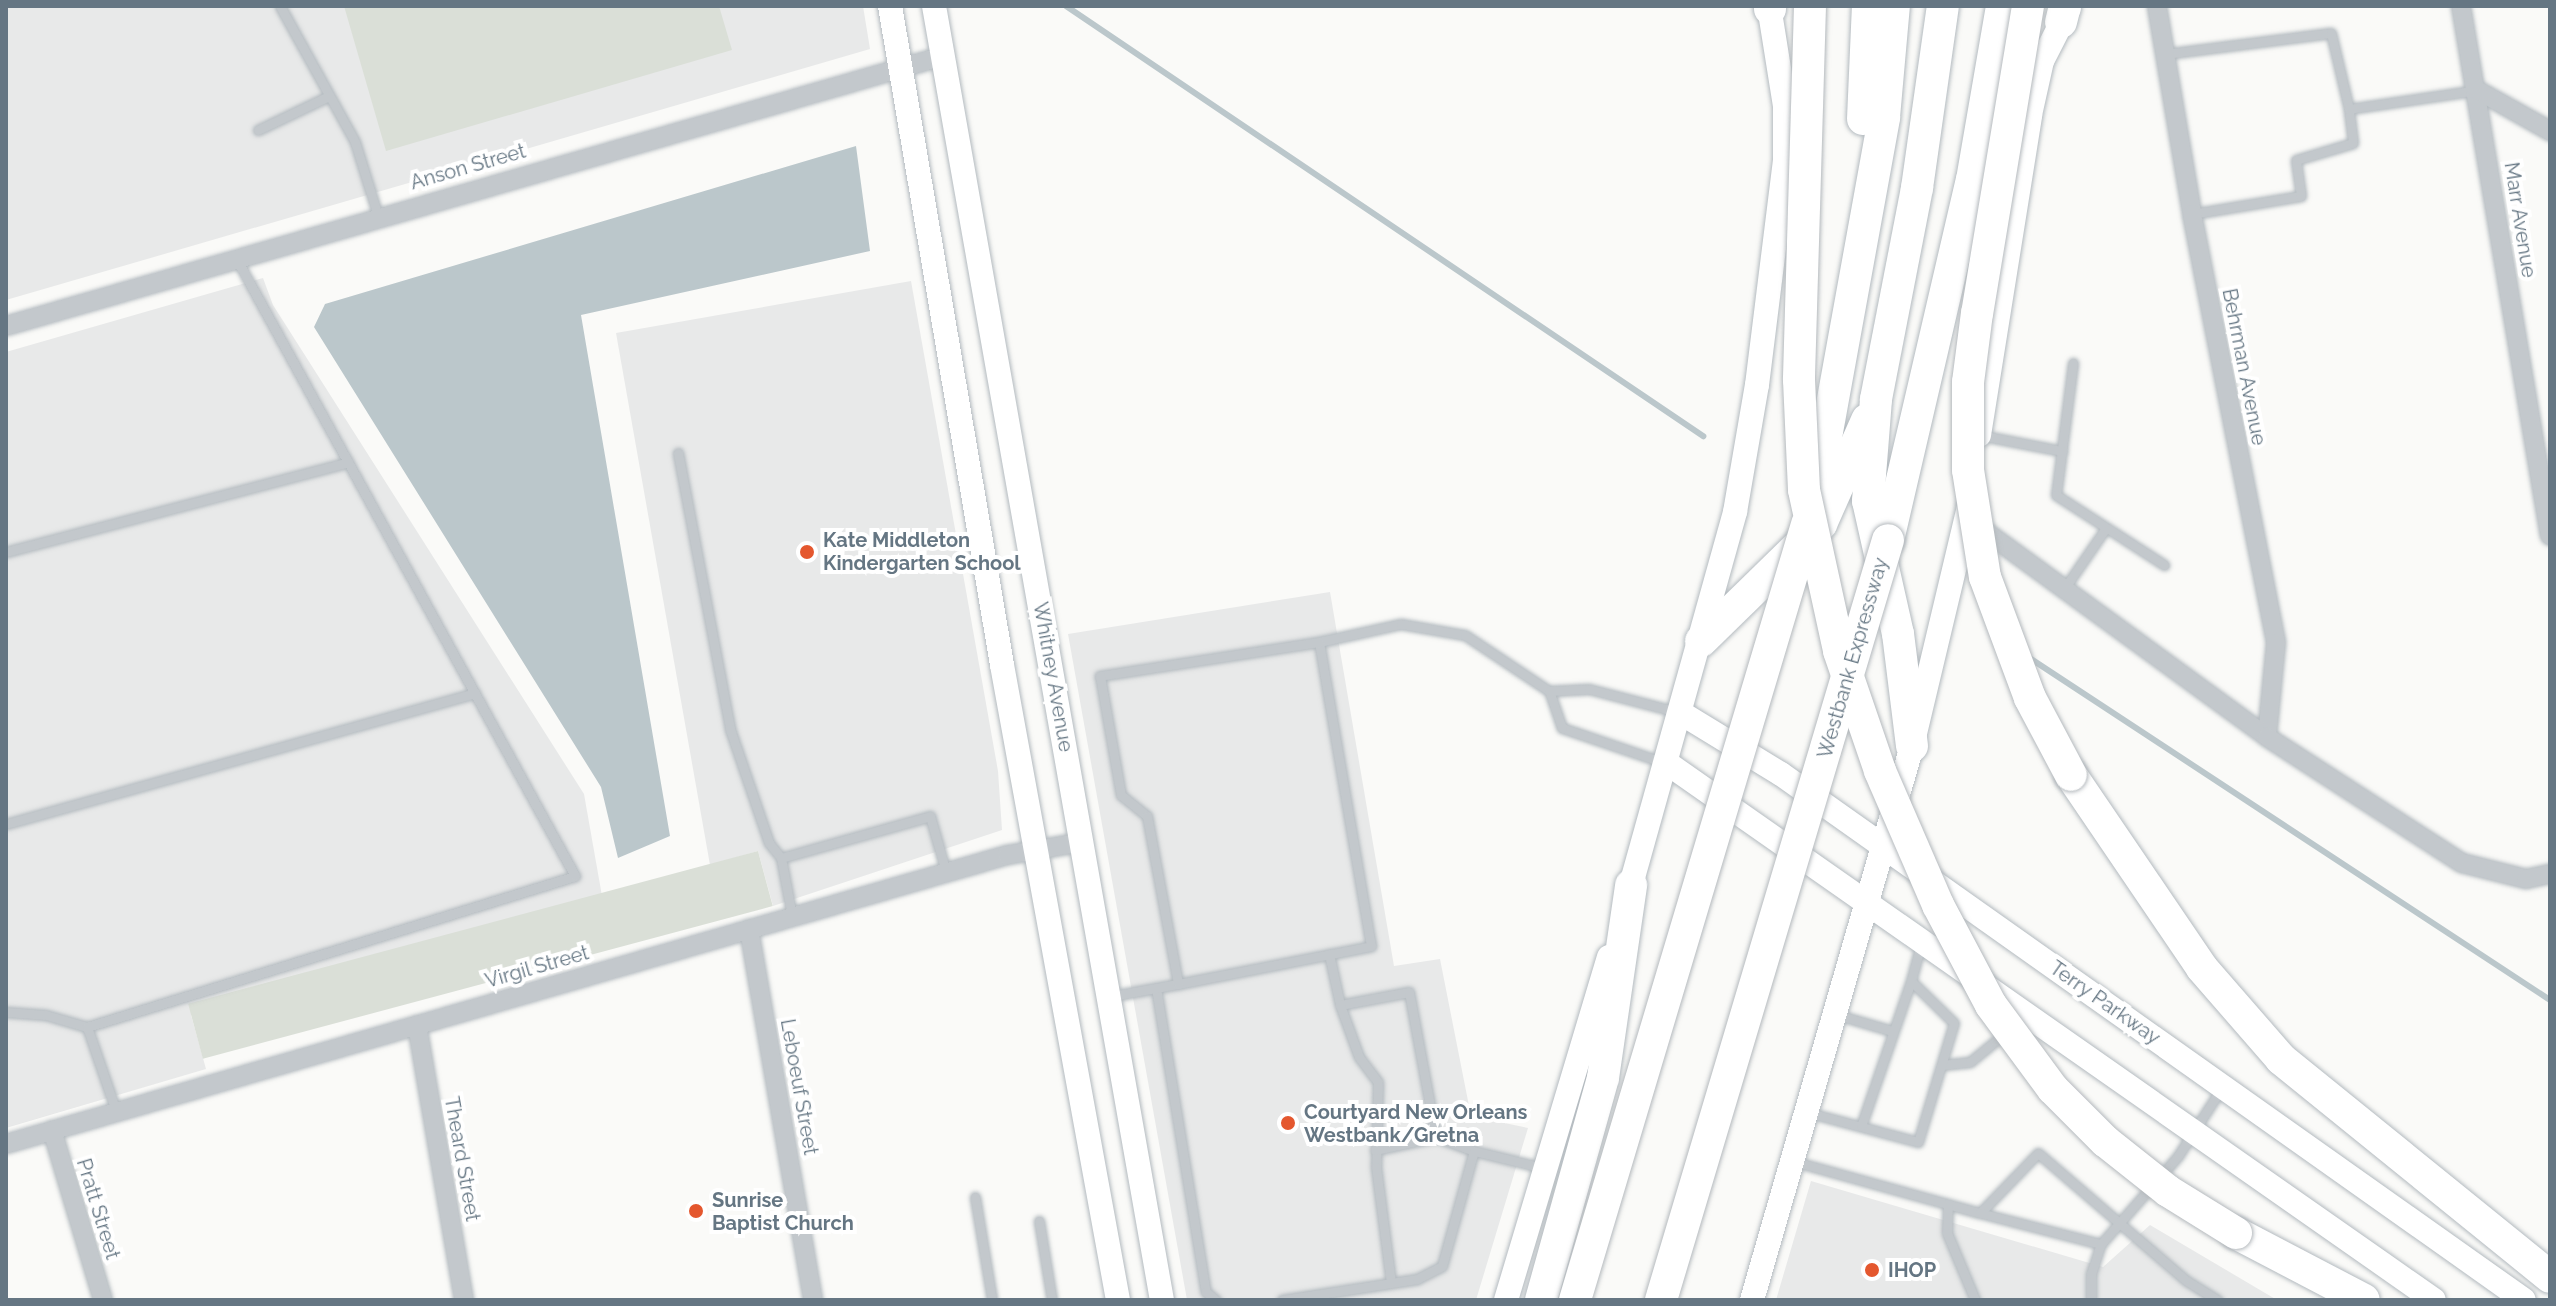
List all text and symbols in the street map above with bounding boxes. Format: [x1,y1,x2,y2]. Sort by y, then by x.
street label: Anson Street [408,139,528,195]
street label: Marr Avenue [2499,160,2541,280]
street label: Behrman Avenue [2217,286,2271,448]
place label: Kate Middleton Kindergarten School [823,528,1021,575]
marker: Kate Middleton Kindergarten School [798,543,816,561]
street label: Westbank Expressway [1813,555,1893,761]
street label: Whitney Avenue [1028,600,1078,754]
street label: Virgil Street [482,941,592,993]
street label: Terry Parkway [2045,956,2165,1050]
street label: Leboeuf Street [775,1017,823,1157]
street label: Theard Street [439,1095,485,1223]
place label: Courtyard New Orleans Westbank/Gretna [1304,1100,1528,1147]
marker: Courtyard New Orleans Westbank/Gretna [1279,1114,1297,1132]
street label: Pratt Street [71,1156,125,1262]
place label: Sunrise Baptist Church [712,1188,854,1235]
marker: Sunrise Baptist Church [687,1202,705,1220]
place label: IHOP [1888,1258,1936,1282]
marker: IHOP [1863,1261,1881,1279]

